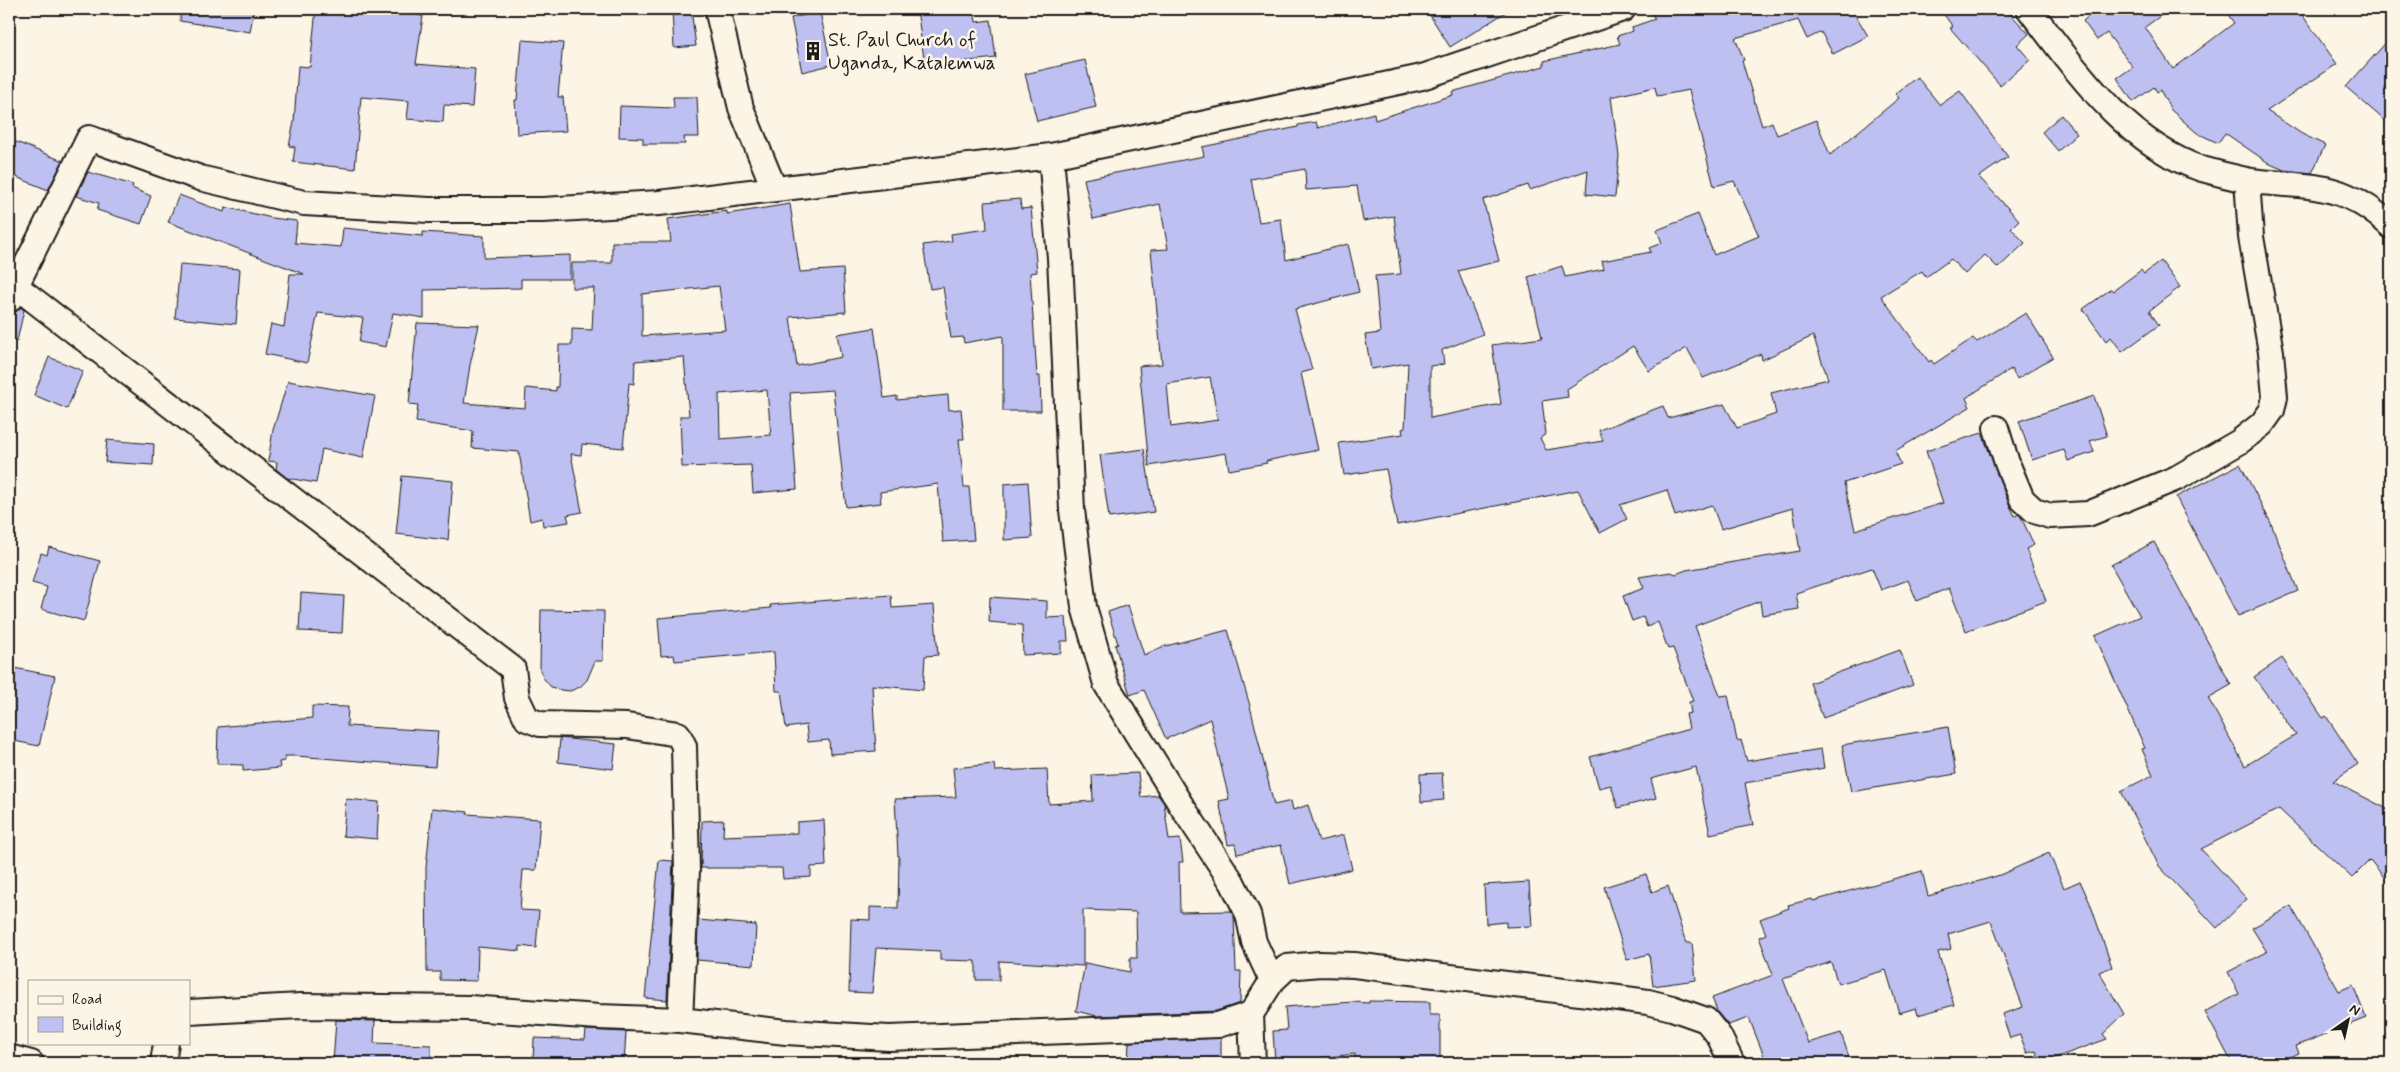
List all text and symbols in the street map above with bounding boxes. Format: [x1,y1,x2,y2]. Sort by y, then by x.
place label: St. Paul Church of Uganda, Katalemwa [828,27,996,77]
building icon: St. Paul Church of Uganda, Katalemwa [802,40,824,62]
legend [28,980,190,1044]
text: Road [72,990,102,1010]
north arrow [2322,994,2372,1044]
text: N [2346,1000,2364,1020]
text: Building [72,1016,122,1037]

